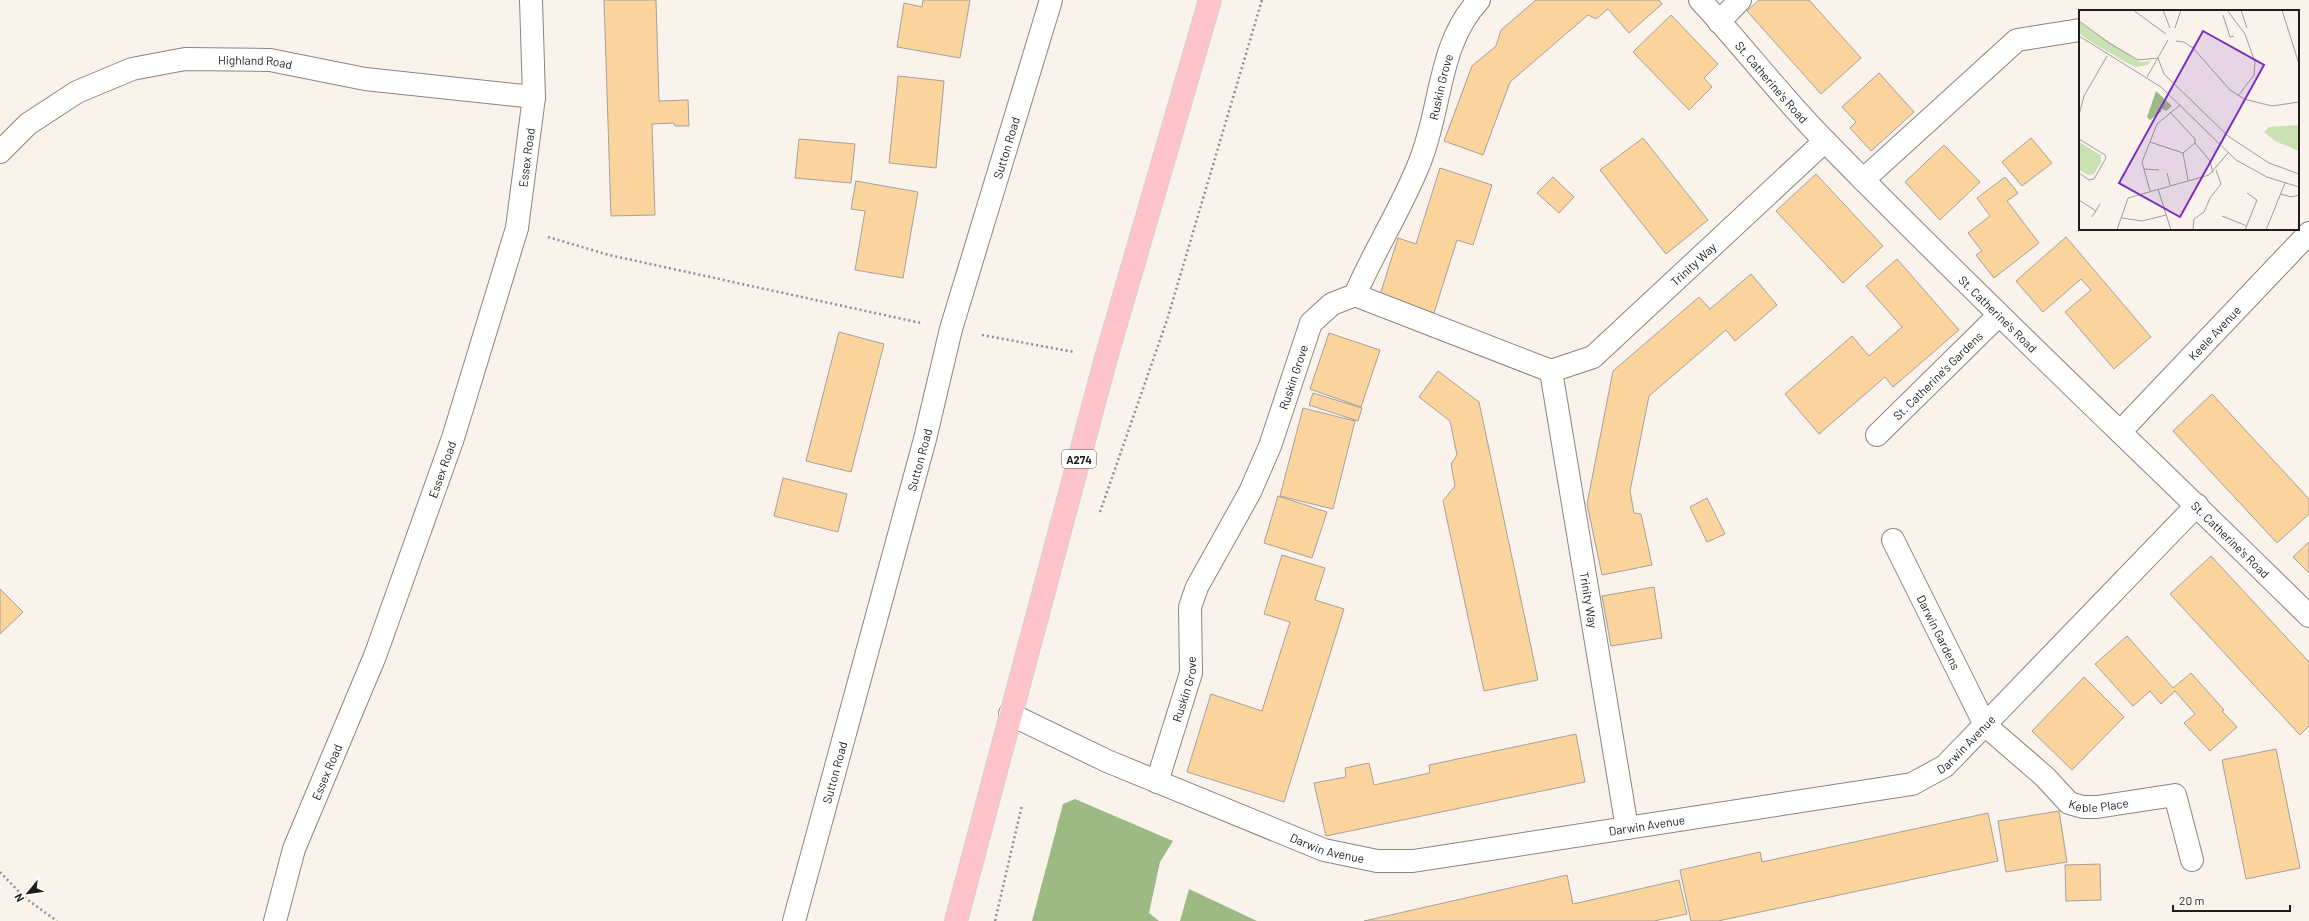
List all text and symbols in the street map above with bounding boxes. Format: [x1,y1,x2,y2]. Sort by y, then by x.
inset map [2079,10,2299,230]
street label: St. Catherine's Road [1733,38,1811,126]
street label: Highland Road [218,52,294,71]
street label: Ruskin Grove [1426,52,1455,121]
street label: Sutton Road [990,115,1022,180]
street label: Essex Road [515,127,537,188]
street label: Trinity Way [1667,239,1719,289]
street label: St. Catherine's Road [1956,272,2040,355]
street label: Keele Avenue [2185,303,2243,363]
street label: St. Catherine's Gardens [1890,328,1985,422]
street label: Ruskin Grove [1276,343,1310,411]
street label: Sutton Road [904,427,934,492]
street label: Essex Road [425,439,458,500]
road number: A274 [1062,450,1096,468]
street label: St. Catherine's Road [2189,498,2273,581]
street label: Trinity Way [1577,571,1601,630]
street label: Darwin Gardens [1914,593,1963,672]
street label: Ruskin Grove [1169,656,1198,724]
street label: Darwin Avenue [1934,712,1998,776]
street label: Sutton Road [819,740,850,805]
street label: Essex Road [308,742,344,802]
street label: Keble Place [2067,795,2130,814]
street label: Darwin Avenue [1608,812,1686,838]
street label: Darwin Avenue [1288,830,1366,865]
north arrow [8,873,48,913]
scale bar [2173,887,2290,913]
text: N [11,892,26,904]
text: 20 m [2179,893,2205,907]

